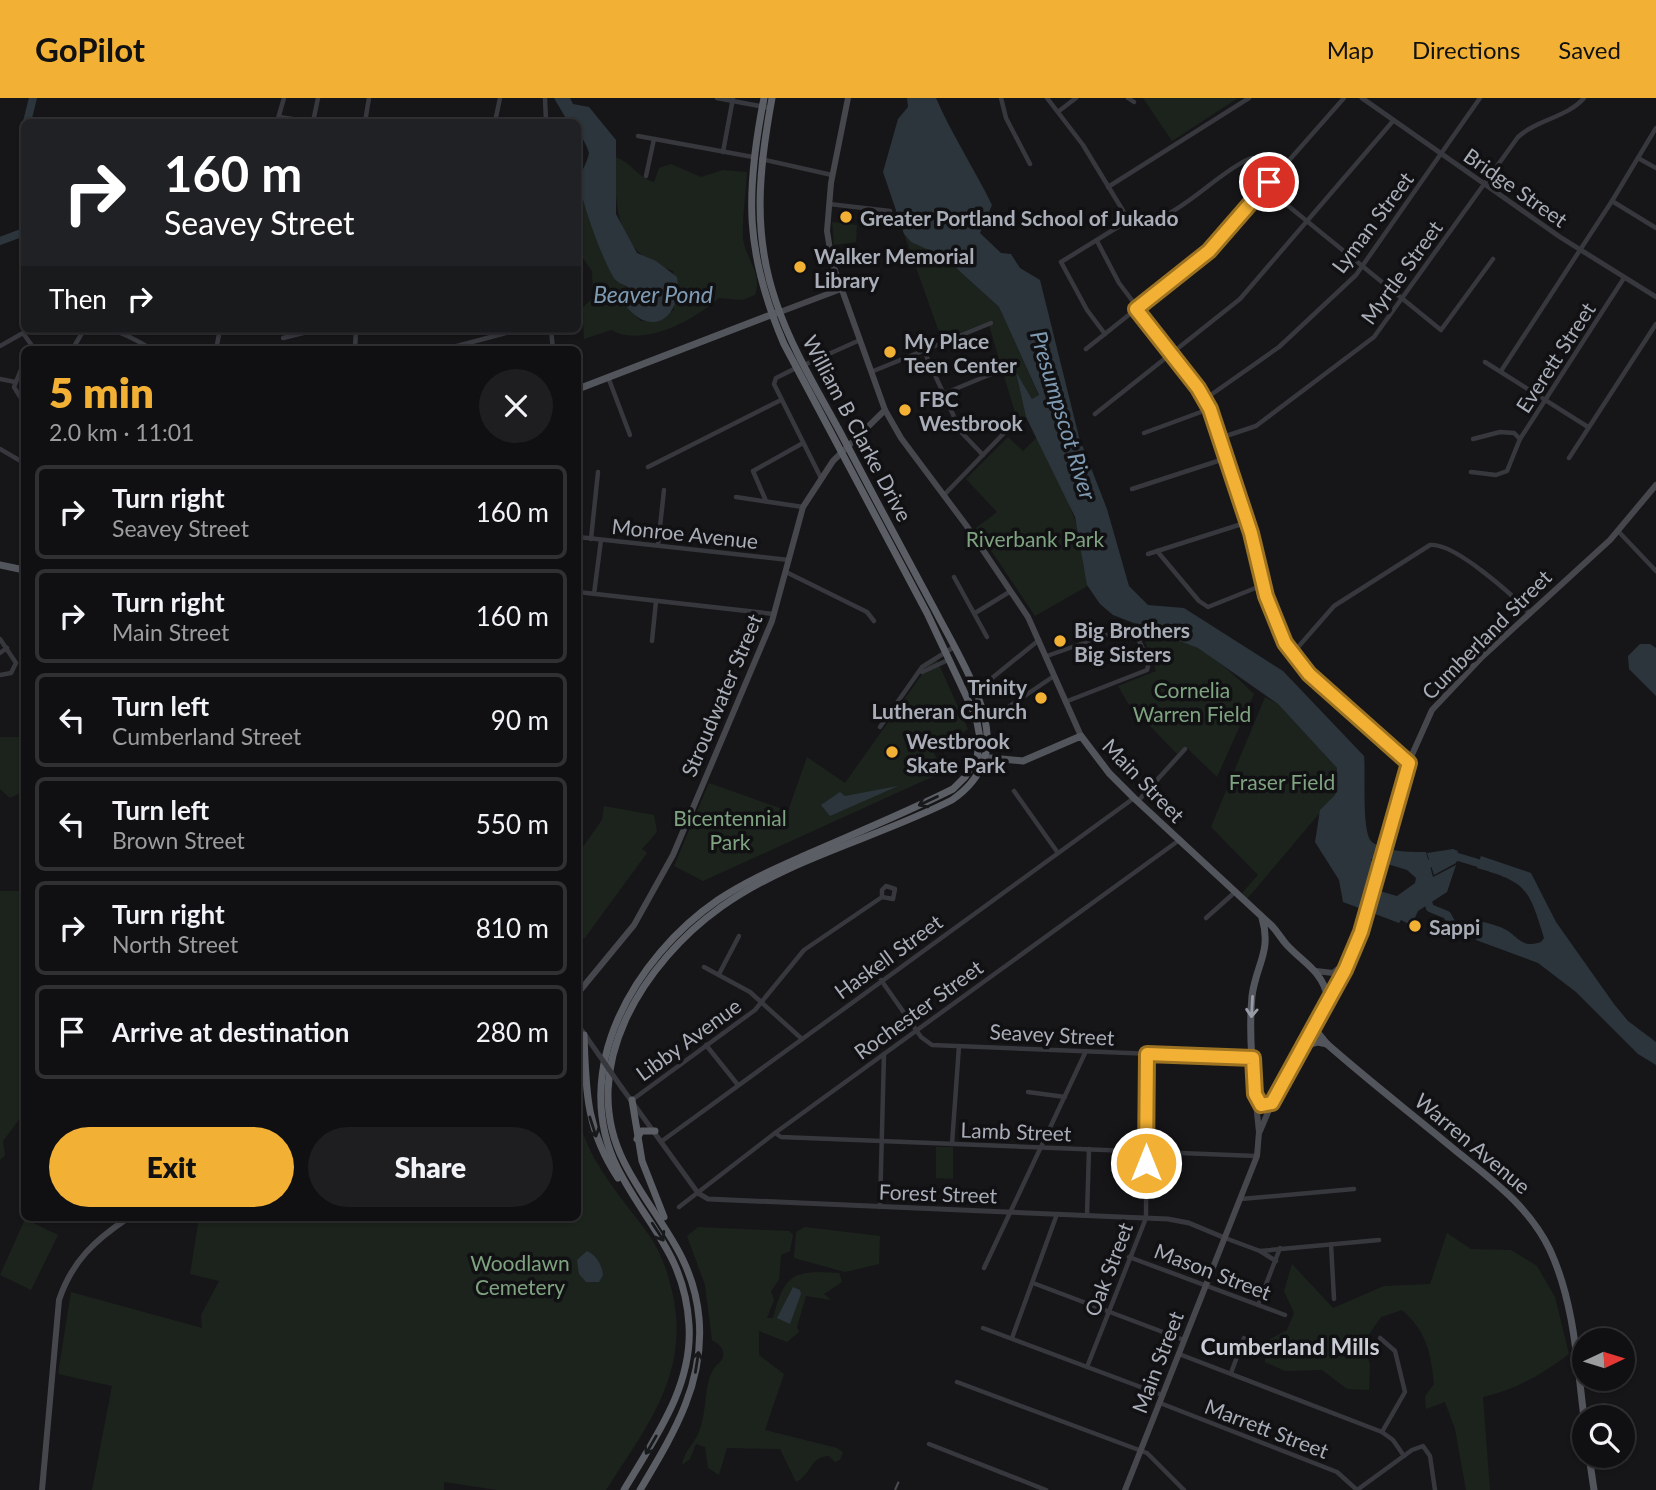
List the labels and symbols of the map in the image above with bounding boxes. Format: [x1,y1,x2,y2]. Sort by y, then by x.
street label: Bridge Street [1460,142,1573,232]
pin [1239,152,1299,212]
street label: Lyman Street [1326,166,1418,277]
place label: Greater Portland School of Jukado [860,205,1179,230]
marker: Greater Portland School of Jukado [838,209,854,225]
street label: Myrtle Street [1355,215,1447,329]
place label: Walker Memorial Library [814,243,974,292]
marker: Walker Memorial Library [792,259,808,275]
water label: Beaver Pond [593,280,713,308]
street label: Everett Street [1510,297,1600,417]
water label: Presumpscot River [1025,327,1103,504]
place label: My Place Teen Center [904,328,1017,377]
street label: William B Clarke Drive [798,331,918,525]
marker: My Place Teen Center [882,344,898,360]
place label: FBC Westbrook [919,386,1024,435]
marker: FBC Westbrook [897,402,913,418]
street label: Monroe Avenue [610,513,760,553]
park label: Riverbank Park [966,526,1104,551]
street label: Cumberland Street [1416,564,1556,704]
street label: Stroudwater Street [675,610,767,780]
place label: Big Brothers Big Sisters [1074,617,1190,666]
marker: Big Brothers Big Sisters [1052,633,1068,649]
place label: Trinity Lutheran Church [871,674,1028,723]
park label: Cornelia Warren Field [1133,677,1251,726]
marker: Trinity Lutheran Church [1033,690,1049,706]
place label: Westbrook Skate Park [906,728,1011,777]
street label: Main Street [1098,733,1190,828]
marker: Westbrook Skate Park [884,744,900,760]
park label: Fraser Field [1229,769,1335,794]
one-way arrow [918,795,939,808]
park label: Bicentennial Park [673,805,787,854]
street label: Haskell Street [829,908,947,1003]
place label: Sappi [1429,914,1480,939]
marker: Sappi [1407,918,1423,934]
street label: Rochester Street [849,954,988,1064]
street label: Libby Avenue [631,993,745,1085]
one-way arrow [1245,995,1258,1018]
street label: Seavey Street [989,1018,1116,1050]
street label: Warren Avenue [1410,1088,1536,1198]
one-way arrow [588,1116,601,1138]
street label: Lamb Street [960,1117,1072,1145]
position arrow [1109,1126,1183,1200]
street label: Forest Street [878,1178,998,1208]
street label: Oak Street [1079,1218,1137,1319]
one-way arrow [652,1221,666,1241]
street label: Mason Street [1151,1237,1275,1305]
park label: Woodlawn Cemetery [470,1250,570,1299]
street label: Main Street [1126,1307,1188,1416]
north arrow [1572,1328,1634,1391]
district label: Cumberland Mills [1200,1332,1380,1360]
one-way arrow [691,1351,704,1373]
street label: Marrett Street [1202,1393,1333,1463]
one-way arrow [644,1434,658,1454]

